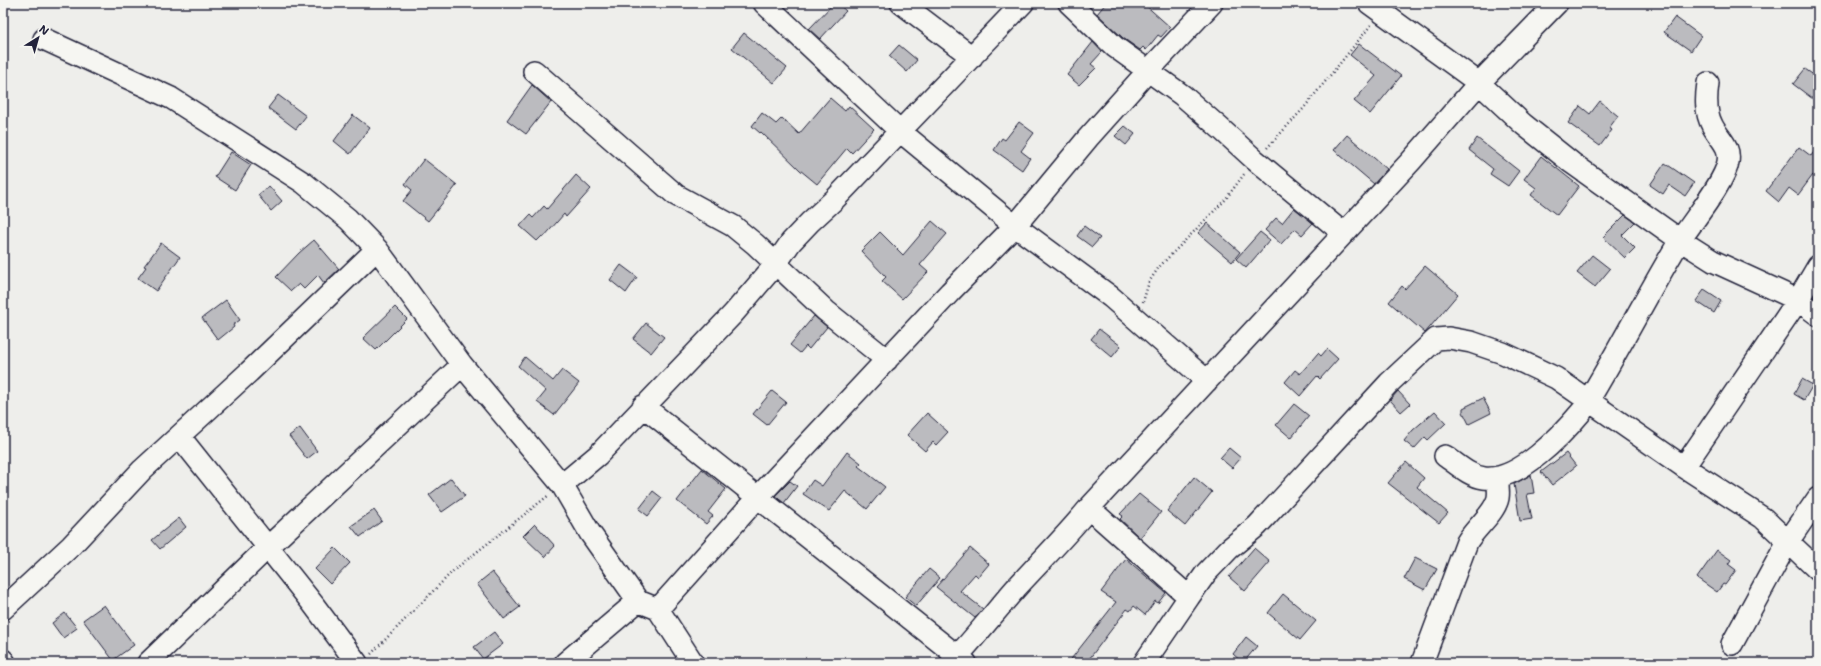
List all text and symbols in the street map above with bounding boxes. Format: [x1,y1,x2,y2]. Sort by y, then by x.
north arrow [18,18,58,58]
text: N [36,22,52,39]

